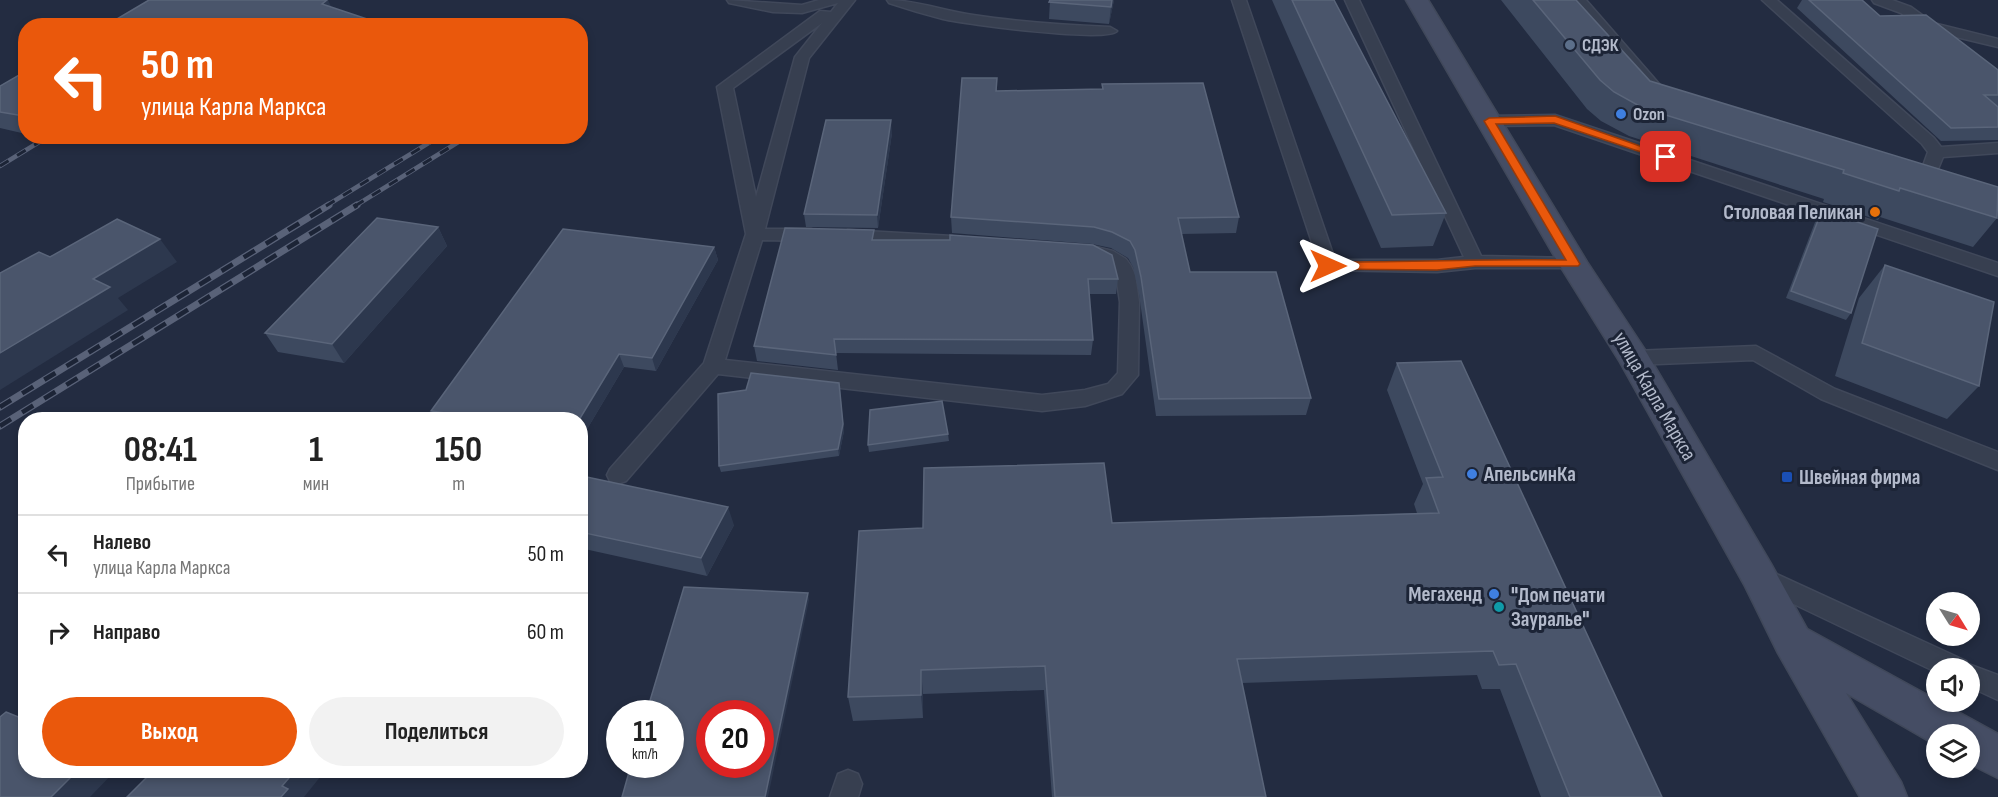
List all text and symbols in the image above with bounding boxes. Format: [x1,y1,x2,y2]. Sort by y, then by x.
place label: СДЭК [1582,35,1619,56]
marker: СДЭК [1563,38,1577,52]
text: 50 m [141,40,214,91]
icon: left [42,42,120,120]
text: улица Карла Маркса [141,91,327,123]
place label: Ozon [1633,104,1665,125]
marker: Ozon [1614,107,1628,121]
pin [1640,131,1691,182]
icon: arrive [1649,140,1682,173]
place label: Столовая Пеликан [1723,200,1863,225]
marker: Столовая Пеликан [1868,205,1882,219]
position arrow [1296,234,1360,298]
street label: улица Карла Маркса [1608,328,1701,465]
text: 08:41 [124,429,197,472]
text: 1 [309,429,323,472]
text: 150 [435,429,482,472]
place label: АпельсинКа [1483,462,1576,487]
place label: Швейная фирма [1799,465,1920,490]
marker: АпельсинКа [1465,467,1479,481]
marker: Швейная фирма [1780,470,1794,484]
text: Прибытие [126,472,195,496]
text: мин [303,472,329,496]
text: m [452,472,465,496]
text: Налево [93,529,151,556]
icon: left [42,538,75,571]
text: 50 m [528,541,564,568]
text: улица Карла Маркса [93,556,230,580]
place label: Мегахенд [1408,582,1482,607]
place label: "Дом печати Зауралье" [1511,583,1605,632]
marker: Мегахенд [1487,587,1501,601]
north arrow [1926,592,1980,646]
map controls [1926,592,1980,778]
marker: "Дом печати Зауралье" [1492,600,1506,614]
icon: right [42,616,75,649]
text: Направо [93,619,160,646]
text: 60 m [527,619,564,646]
button: sound [1926,658,1980,712]
button: Выход [42,697,297,766]
button: Поделиться [309,697,564,766]
speed limit sign: 20 [696,700,774,778]
text: 11 [633,714,657,750]
button: layers [1926,724,1980,778]
text: km/h [632,745,658,764]

